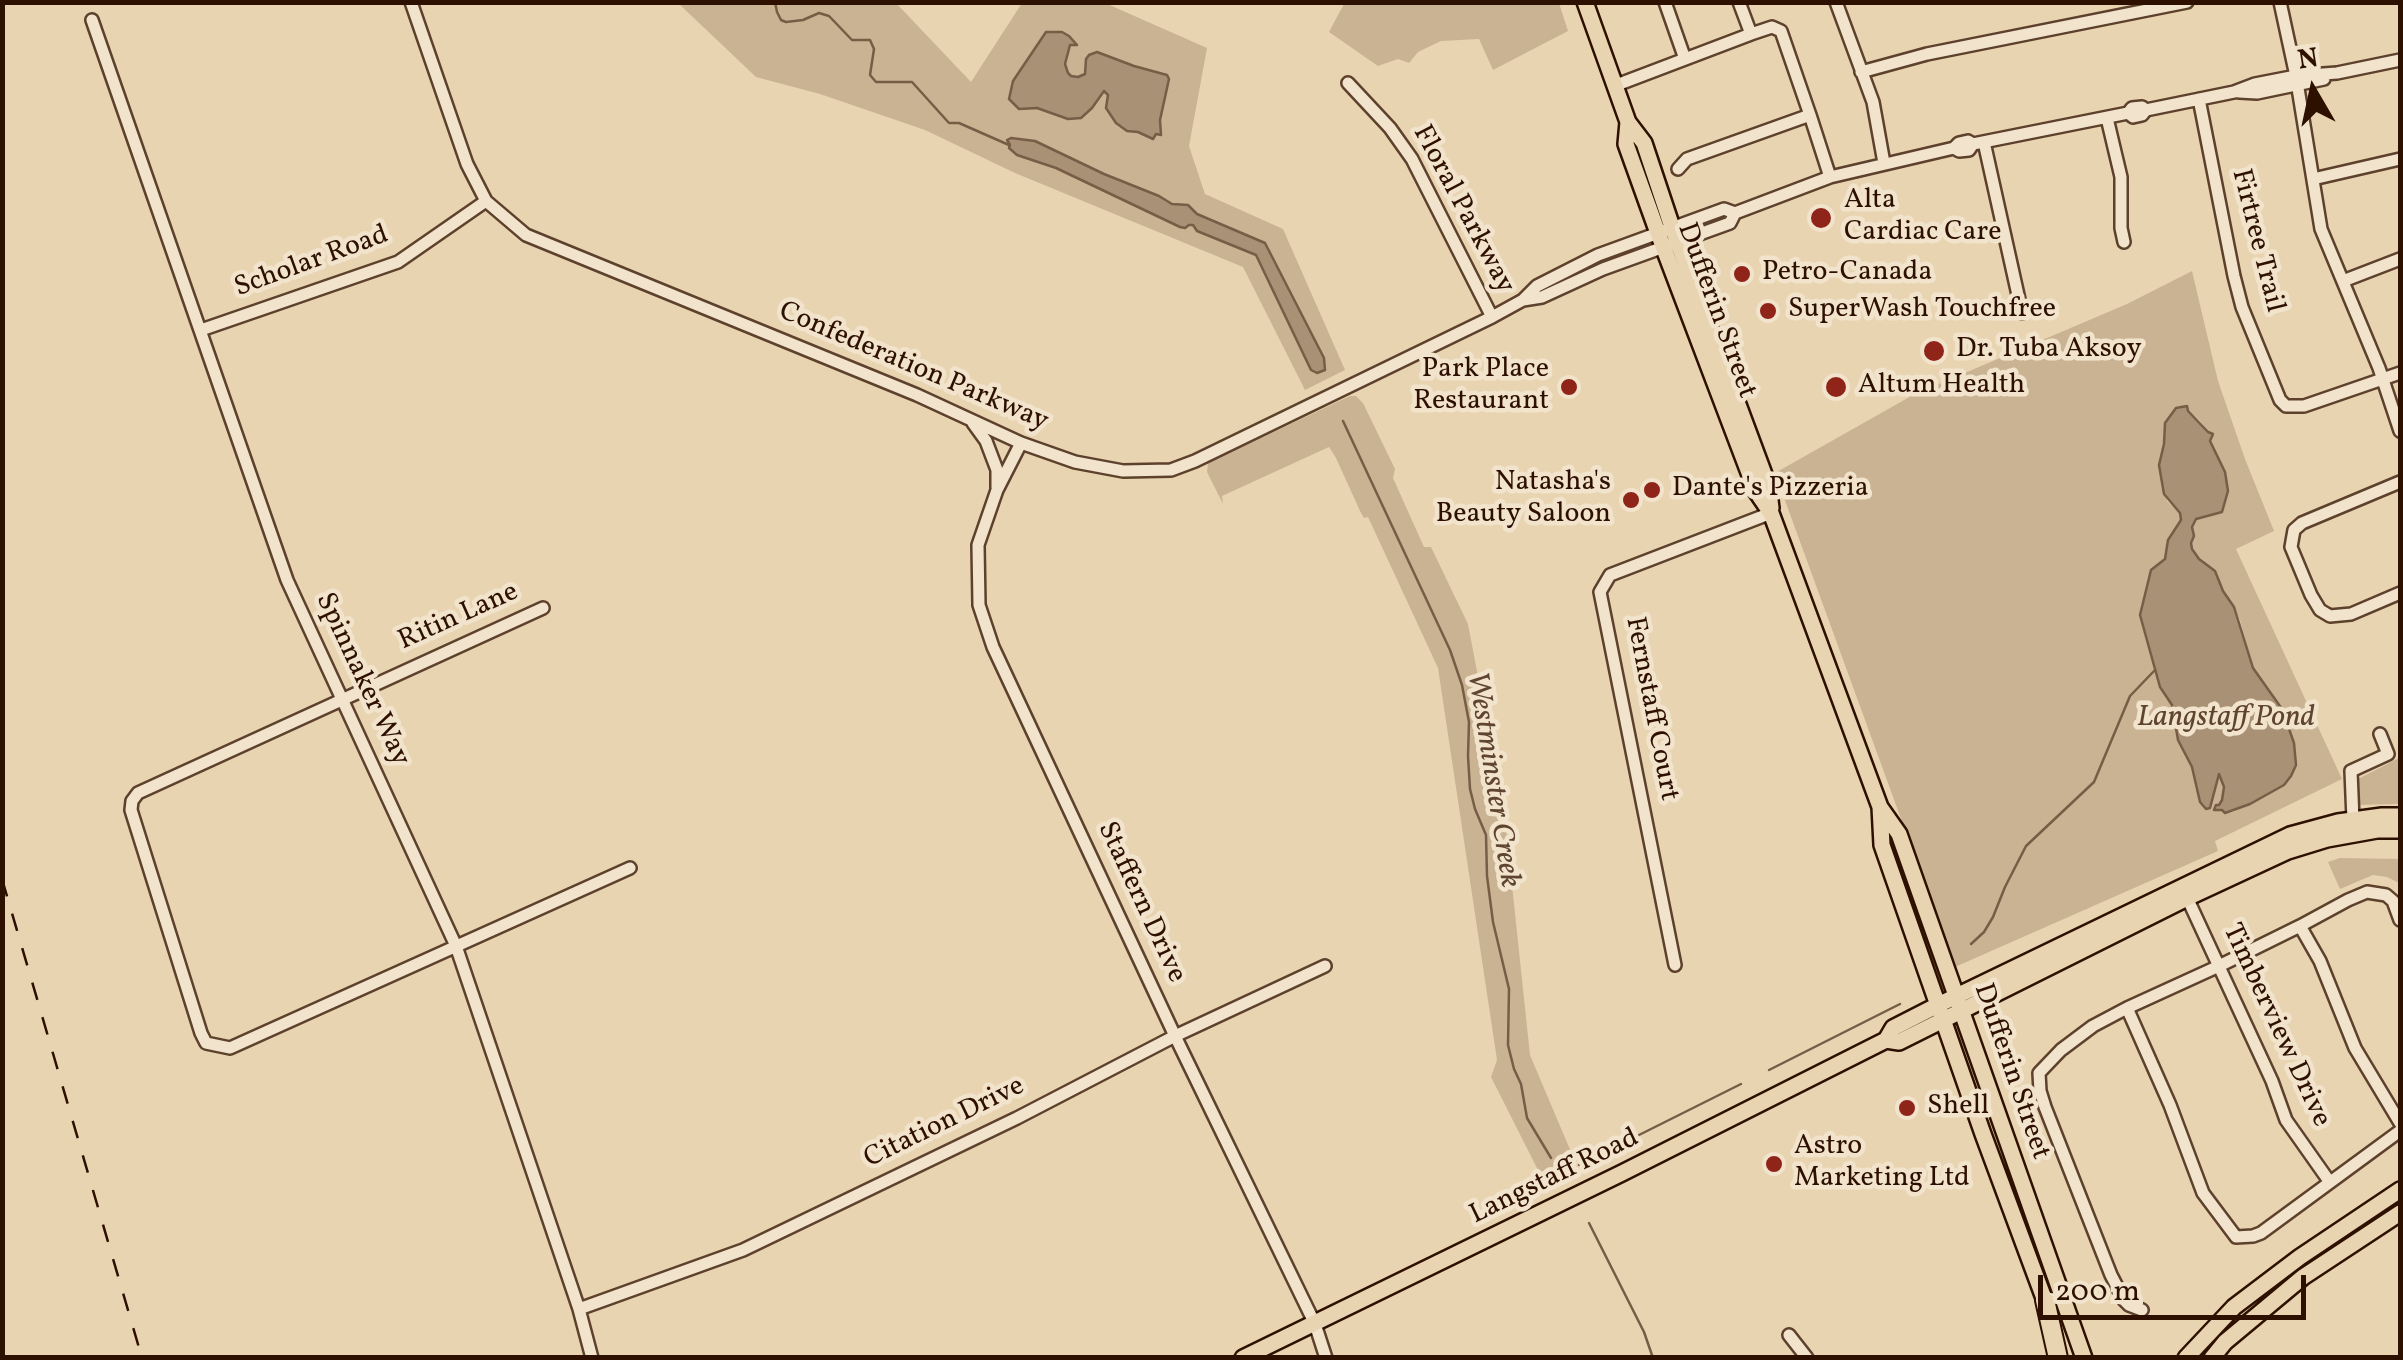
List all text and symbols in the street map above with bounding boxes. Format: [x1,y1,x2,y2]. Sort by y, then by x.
text: N [2295,39,2321,81]
north arrow [2263,40,2363,140]
street label: Floral Parkway [1404,120,1520,300]
street label: Firtree Trail [2222,166,2290,316]
place label: Alta Cardiac Care [1844,185,2001,251]
marker: Alta Cardiac Care [1808,205,1834,231]
street label: Dufferin Street [1668,219,1762,403]
street label: Scholar Road [230,220,394,306]
place label: Petro-Canada [1762,257,1932,291]
marker: Petro-Canada [1731,263,1753,285]
place label: SuperWash Touchfree [1788,294,2056,328]
street label: Confederation Parkway [773,296,1053,440]
marker: SuperWash Touchfree [1757,300,1779,322]
place label: Dr. Tuba Aksoy [1956,334,2142,368]
marker: Dr. Tuba Aksoy [1921,338,1947,364]
place label: Park Place Restaurant [1413,354,1549,420]
place label: Altum Health [1858,370,2025,404]
marker: Altum Health [1823,374,1849,400]
marker: Park Place Restaurant [1558,376,1580,398]
place label: Natasha's Beauty Saloon [1436,467,1611,533]
place label: Dante's Pizzeria [1672,473,1869,507]
marker: Dante's Pizzeria [1641,479,1663,501]
marker: Natasha's Beauty Saloon [1620,489,1642,511]
street label: Ritin Lane [394,577,524,659]
street label: Spinnaker Way [306,588,416,772]
street label: Fernstaff Court [1616,614,1684,804]
water label: Westminster Creek [1456,669,1526,891]
water label: Langstaff Pond [2137,701,2315,737]
street label: Staffern Drive [1088,817,1192,989]
street label: Timberview Drive [2213,919,2337,1133]
street label: Dufferin Street [1964,980,2056,1164]
street label: Citation Drive [859,1071,1031,1177]
place label: Shell [1927,1091,1989,1125]
marker: Shell [1896,1097,1918,1119]
street label: Langstaff Road [1465,1123,1645,1233]
place label: Astro Marketing Ltd [1794,1131,1970,1197]
marker: Astro Marketing Ltd [1763,1153,1785,1175]
scale bar [2043,1255,2310,1317]
text: 200 m [2055,1271,2140,1313]

